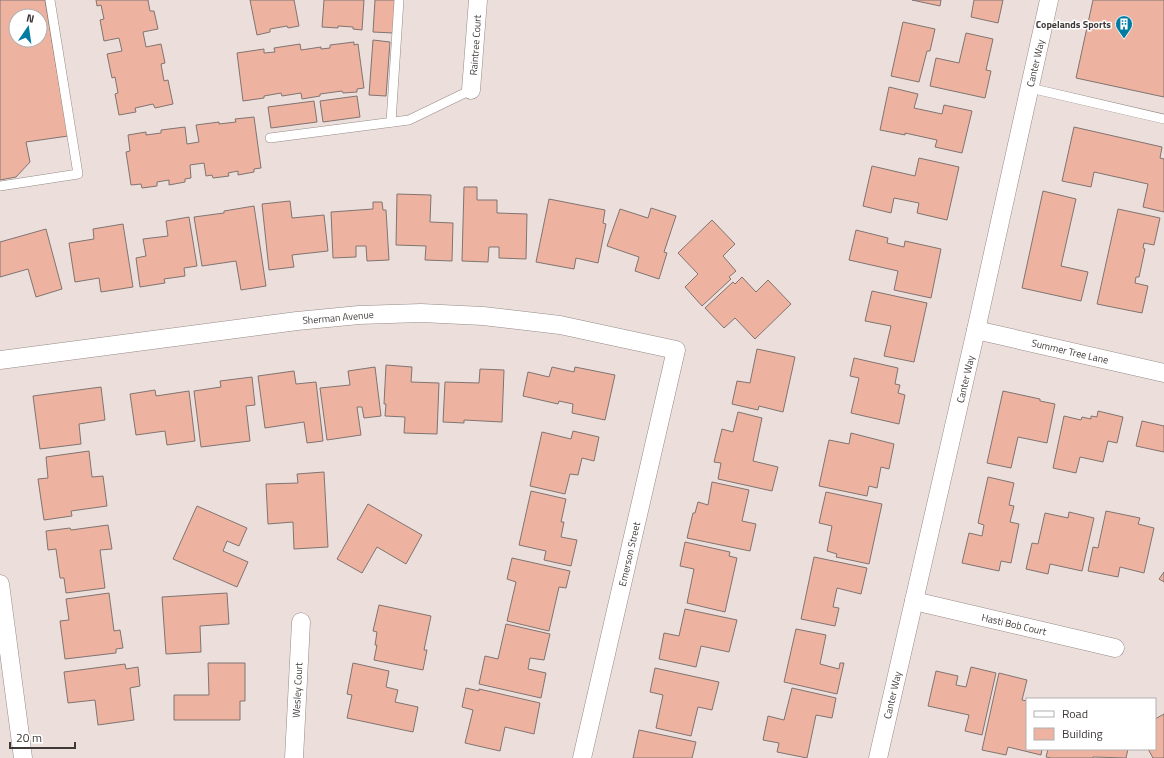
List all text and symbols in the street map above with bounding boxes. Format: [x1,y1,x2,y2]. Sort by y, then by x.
north arrow [8,8,48,48]
text: N [25,10,36,27]
street label: Raintree Court [466,14,485,76]
building icon: Copelands Sports [1114,14,1134,39]
place label: Copelands Sports [1036,17,1111,32]
street label: Canter Way [1023,38,1048,88]
street label: Sherman Avenue [302,307,374,328]
street label: Summer Tree Lane [1030,335,1110,368]
street label: Canter Way [953,354,978,404]
street label: Emerson Street [615,520,644,588]
street label: Hasti Bob Court [980,610,1048,639]
street label: Wesley Court [289,661,306,718]
street label: Canter Way [880,670,905,720]
legend [1026,698,1156,750]
text: Road [1062,704,1088,723]
scale bar [10,724,75,750]
text: Building [1062,724,1103,743]
text: 20 m [16,728,42,747]

